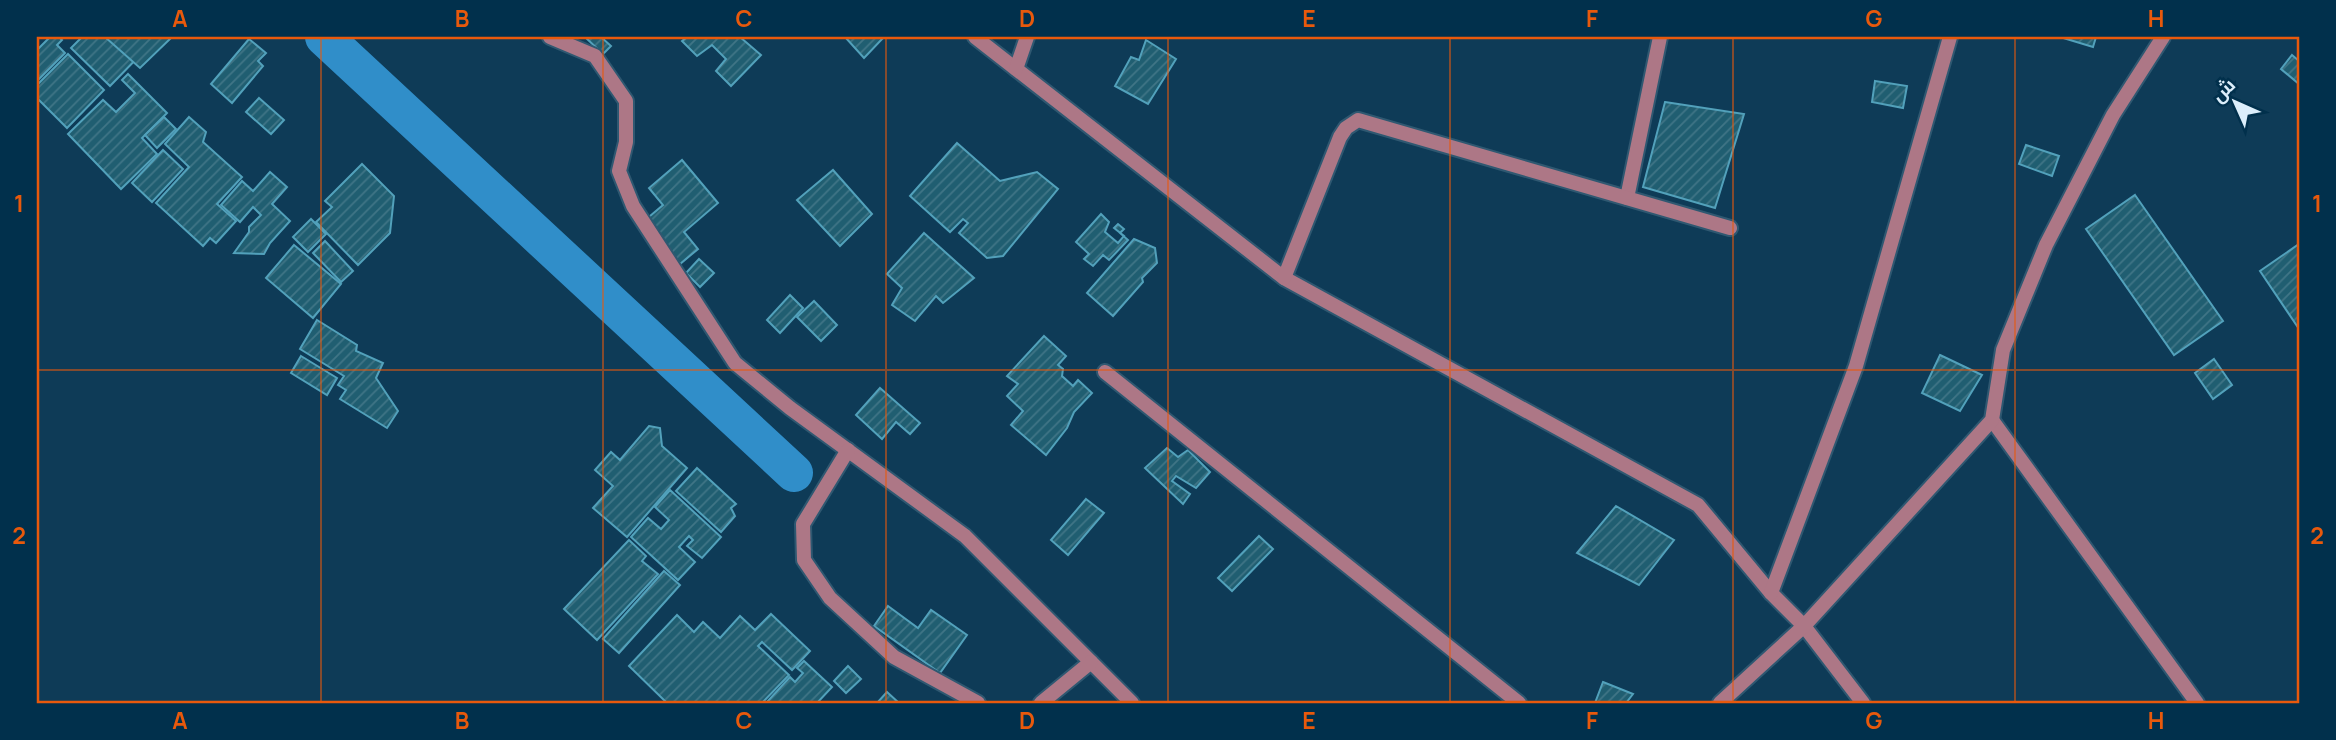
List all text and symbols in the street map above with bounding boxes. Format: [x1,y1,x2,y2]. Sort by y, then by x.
text: A [172,2,188,34]
text: B [455,2,469,34]
text: C [736,2,753,34]
text: D [1019,2,1035,34]
text: E [1302,2,1316,34]
text: F [1586,2,1598,34]
text: G [1866,2,1883,34]
text: H [2148,2,2164,34]
north arrow [2200,66,2270,136]
text: ش [2205,72,2241,108]
text: 1 [14,187,24,219]
text: 1 [2312,187,2322,219]
text: 2 [12,519,26,551]
text: 2 [2310,519,2324,551]
text: A [172,704,188,736]
text: B [455,704,469,736]
text: C [736,704,753,736]
text: D [1019,704,1035,736]
text: E [1302,704,1316,736]
text: F [1586,704,1598,736]
text: G [1866,704,1883,736]
text: H [2148,704,2164,736]

